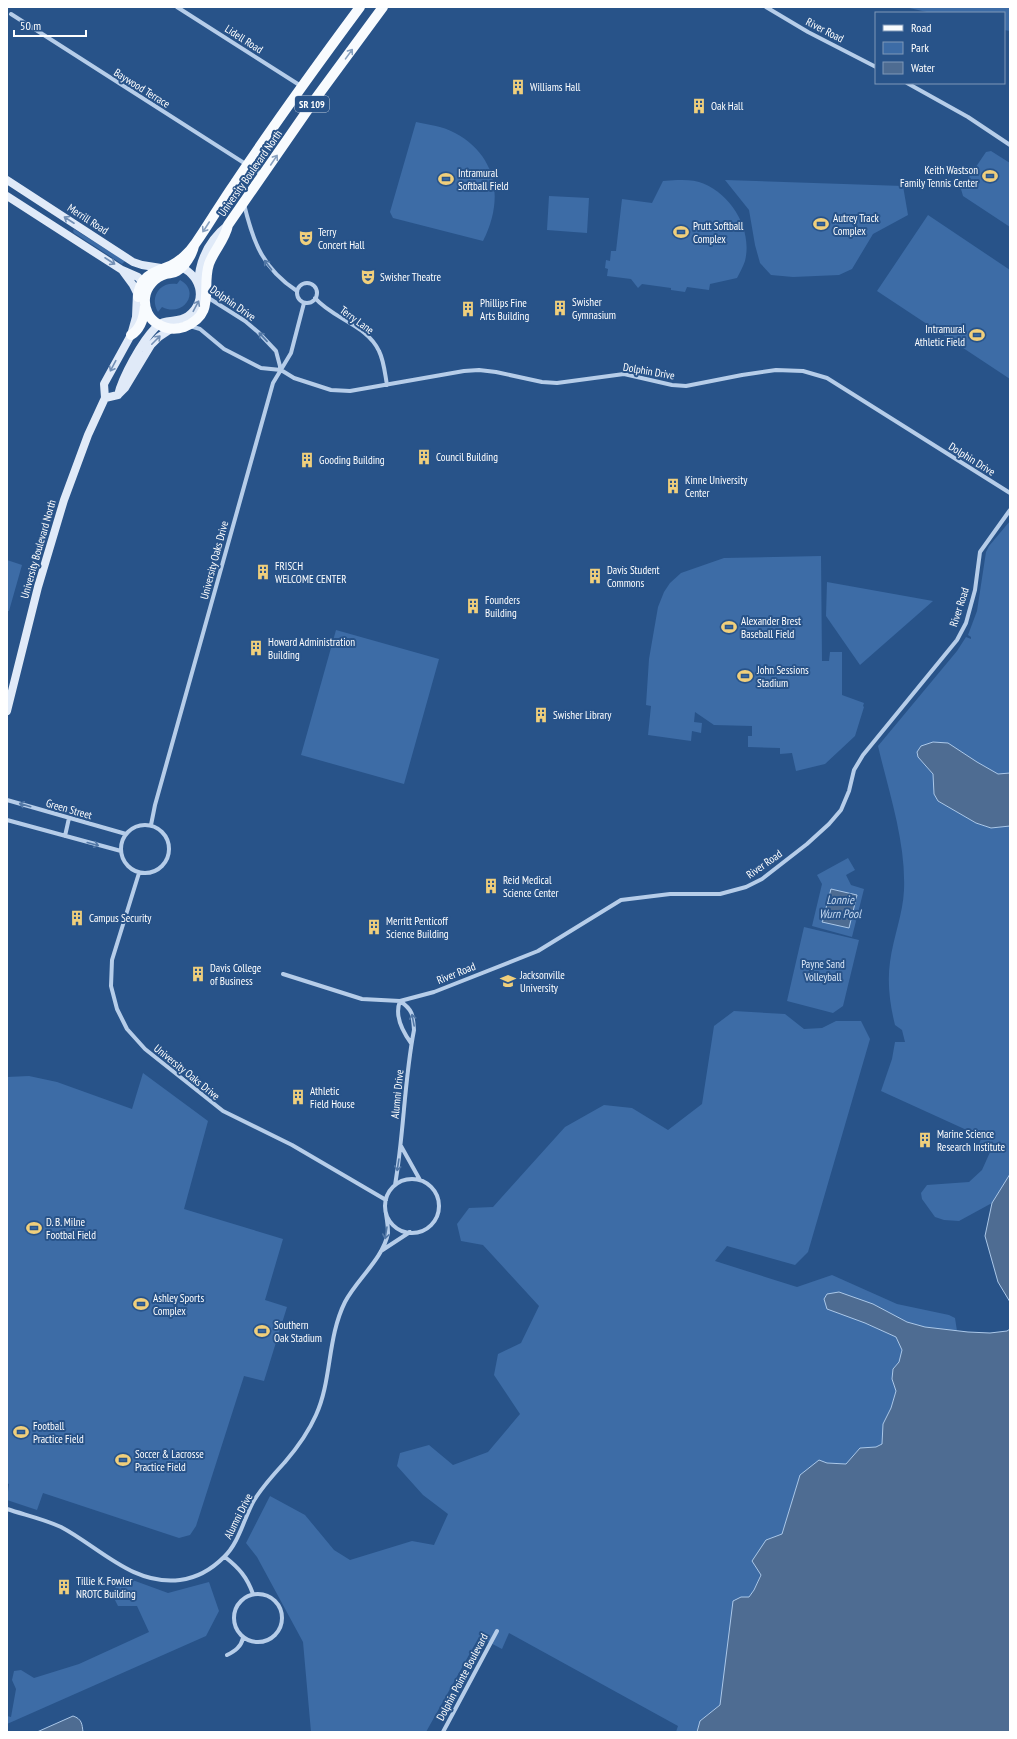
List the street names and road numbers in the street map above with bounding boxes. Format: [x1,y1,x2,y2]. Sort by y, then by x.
street label: River Road [804,15,846,46]
street label: Lidell Road [222,22,266,57]
street label: Baywood Terrace [111,65,173,111]
road number: SR 109 [295,96,329,112]
street label: University Boulevard North [215,127,285,219]
street label: Merrill Road [65,201,111,238]
street label: Dolphin Drive [208,282,259,324]
street label: Terry Lane [337,303,377,337]
street label: Dolphin Drive [622,360,676,383]
street label: Dolphin Drive [946,439,998,479]
street label: University Boulevard North [17,498,59,600]
street label: University Oaks Drive [197,519,231,601]
street label: River Road [946,585,972,628]
street label: Green Street [44,796,94,822]
street label: River Road [743,846,785,881]
street label: River Road [435,959,478,987]
street label: University Oaks Drive [151,1041,223,1103]
street label: Alumni Drive [387,1068,407,1119]
street label: Alumni Drive [221,1490,256,1541]
street label: Dolphin Pointe Boulevard [433,1631,491,1723]

